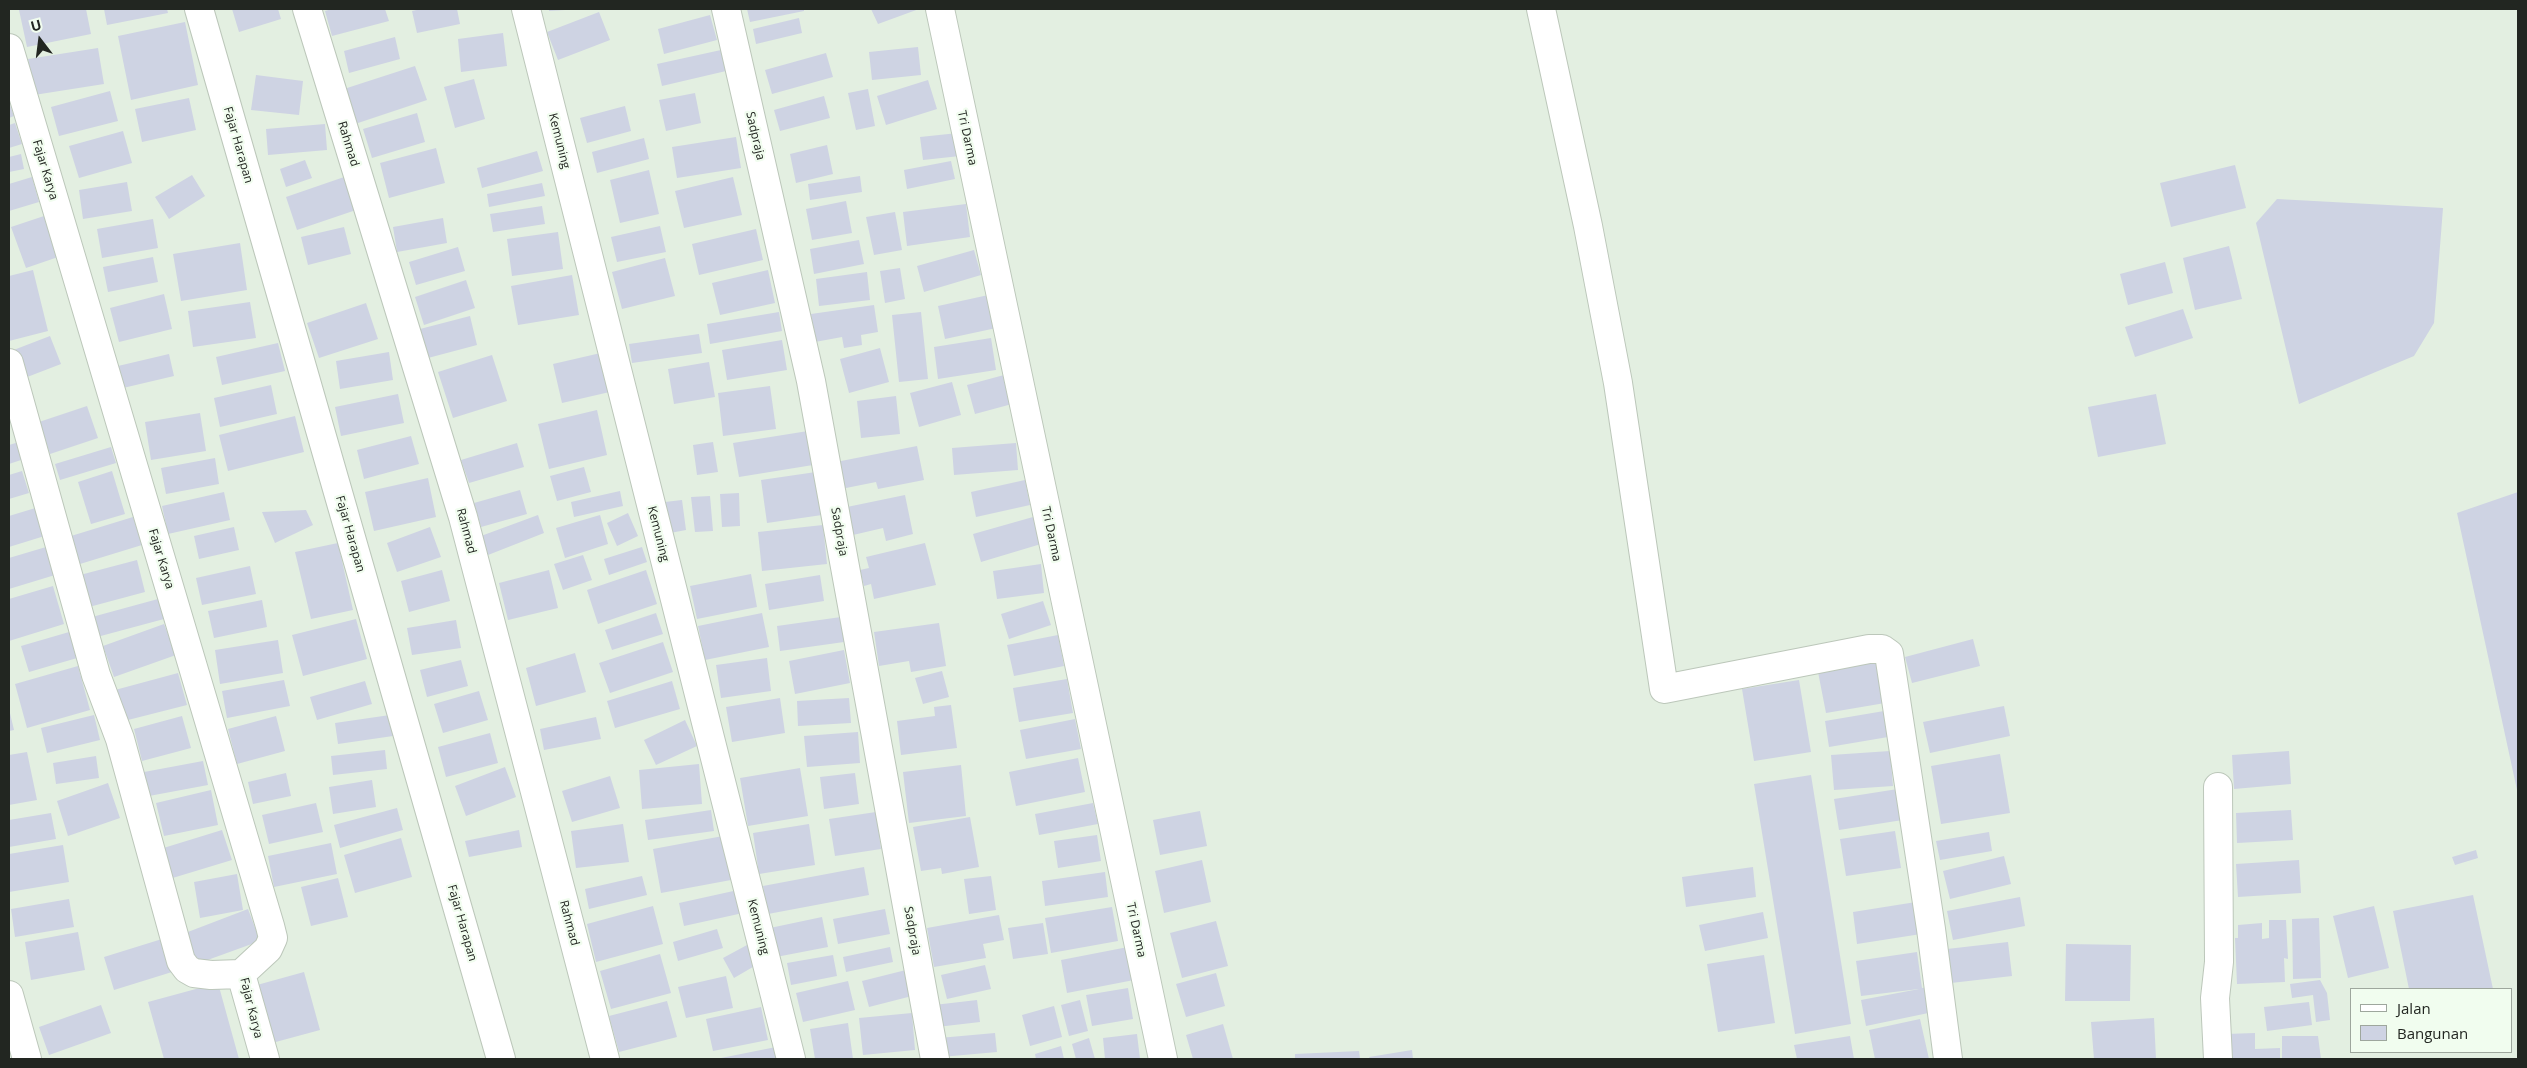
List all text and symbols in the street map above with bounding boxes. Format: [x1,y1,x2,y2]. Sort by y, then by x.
text: U [28,14,44,36]
north arrow [15,15,65,65]
street label: Fajar Harapan [220,105,256,185]
street label: Tri Darma [954,109,980,167]
street label: Sadpraja [742,110,768,162]
street label: Kemuning [545,112,573,170]
street label: Rahmad [334,120,362,168]
street label: Fajar Karya [29,138,61,202]
street label: Fajar Harapan [332,494,368,574]
street label: Kemuning [644,505,672,563]
street label: Tri Darma [1038,505,1064,563]
street label: Rahmad [453,507,479,555]
street label: Sadpraja [828,507,850,557]
street label: Fajar Karya [145,527,177,591]
street label: Fajar Harapan [444,883,480,963]
street label: Kemuning [744,898,772,956]
street label: Rahmad [556,899,582,947]
street label: Tri Darma [1123,901,1149,959]
street label: Sadpraja [901,906,923,956]
street label: Fajar Karya [236,976,266,1040]
legend [2350,988,2512,1053]
text: Jalan [2397,998,2431,1018]
text: Bangunan [2397,1023,2468,1043]

